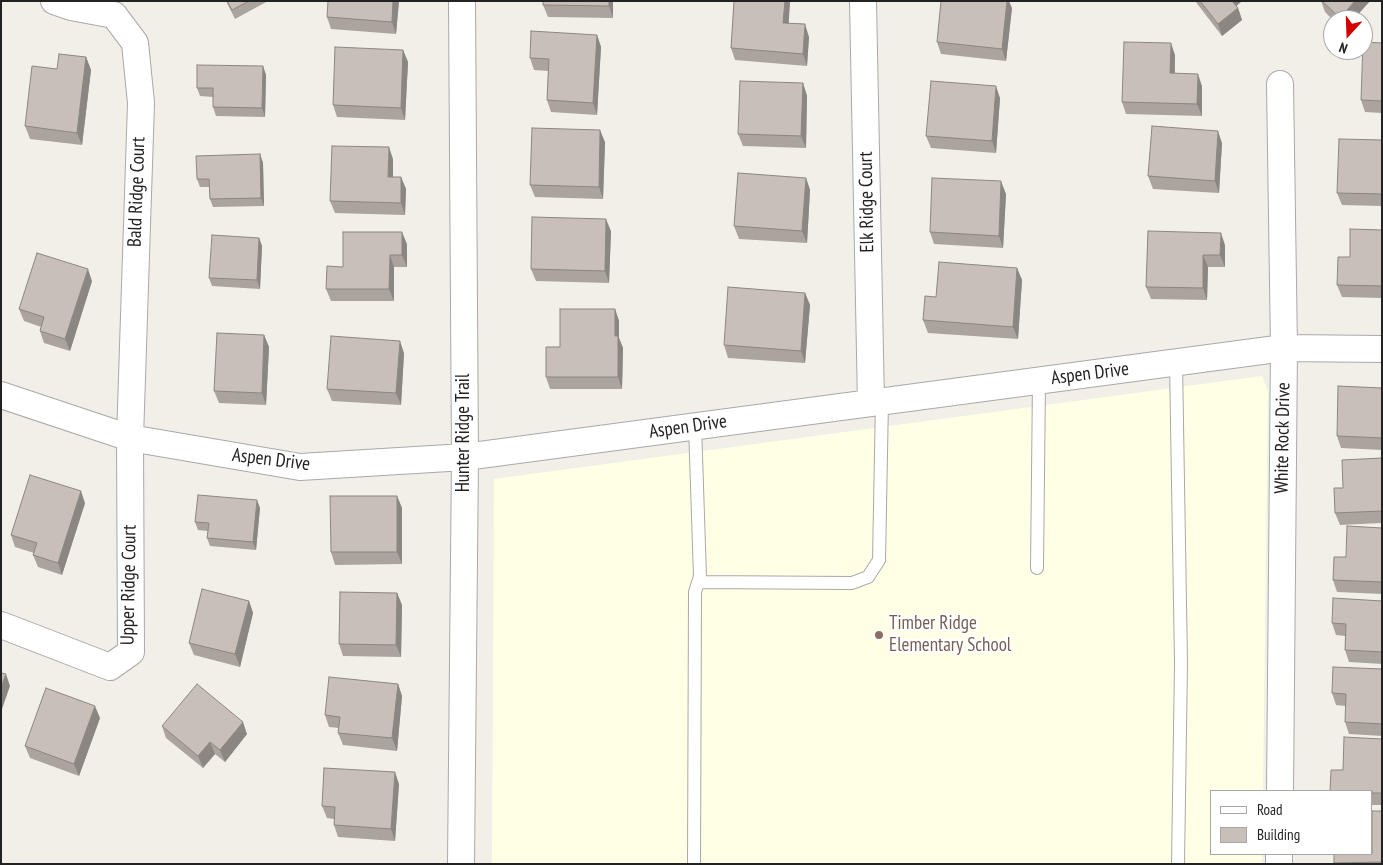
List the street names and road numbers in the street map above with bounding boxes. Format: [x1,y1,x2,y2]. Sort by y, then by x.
street label: Bald Ridge Court [124,136,150,248]
street label: Elk Ridge Court [855,151,879,253]
street label: Aspen Drive [1050,358,1130,390]
street label: Hunter Ridge Trail [453,374,475,492]
street label: White Rock Drive [1271,382,1295,494]
street label: Aspen Drive [648,410,728,444]
street label: Aspen Drive [231,444,311,476]
street label: Upper Ridge Court [117,525,141,645]

